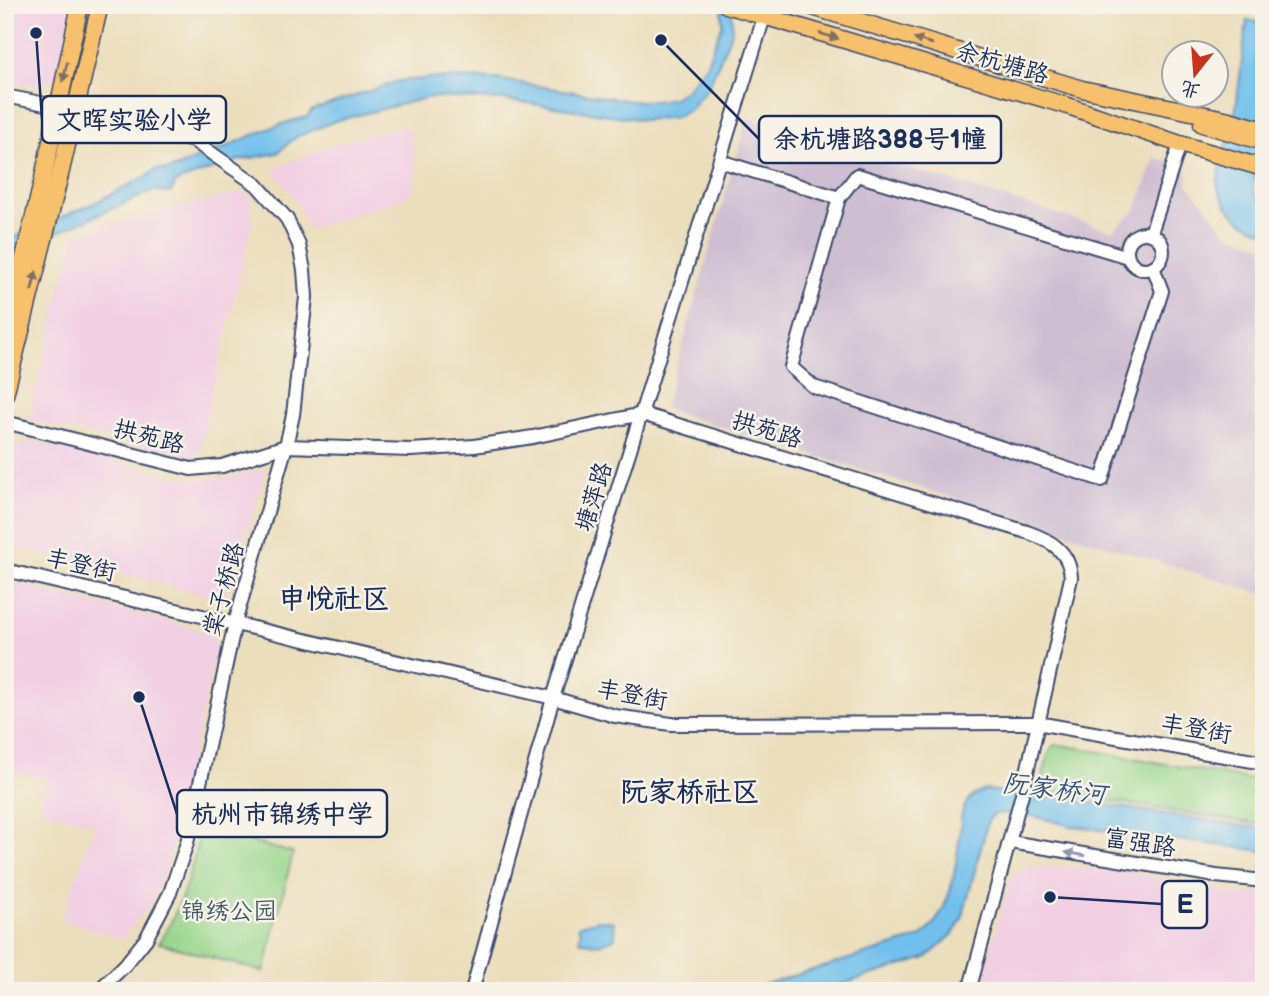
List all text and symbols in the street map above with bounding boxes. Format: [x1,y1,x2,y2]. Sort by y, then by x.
one-way arrow [819,32,840,42]
one-way arrow [913,35,934,45]
street label: 余杭塘路 [952,36,1052,90]
north arrow [1160,38,1230,108]
one-way arrow [59,61,70,83]
text: 北 [1178,75,1203,103]
callout: 文晖实验小学 [42,96,226,143]
text: 文晖实验小学 [56,106,212,137]
callout: 余杭塘路388号1幢 [759,116,1001,163]
text: 余杭塘路388号1幢 [773,125,987,156]
one-way arrow [29,270,40,292]
street label: 拱苑路 [728,406,806,454]
street label: 拱苑路 [111,414,187,460]
street label: 塘萍路 [570,458,618,536]
street label: 棠子桥路 [198,539,250,639]
street label: 丰登街 [43,543,119,587]
district label: 申悦社区 [278,583,390,616]
street label: 丰登街 [594,674,670,716]
street label: 丰登街 [1158,708,1234,750]
water label: 阮家桥河 [1000,768,1111,812]
district label: 阮家桥社区 [620,776,760,809]
callout: 杭州市锦绣中学 [177,790,387,837]
text: 杭州市锦绣中学 [191,800,373,831]
street label: 富强路 [1102,823,1178,863]
one-way arrow [1064,848,1086,859]
callout: E [1162,881,1207,928]
text: E [1177,890,1194,921]
park label: 锦绣公园 [181,897,277,926]

